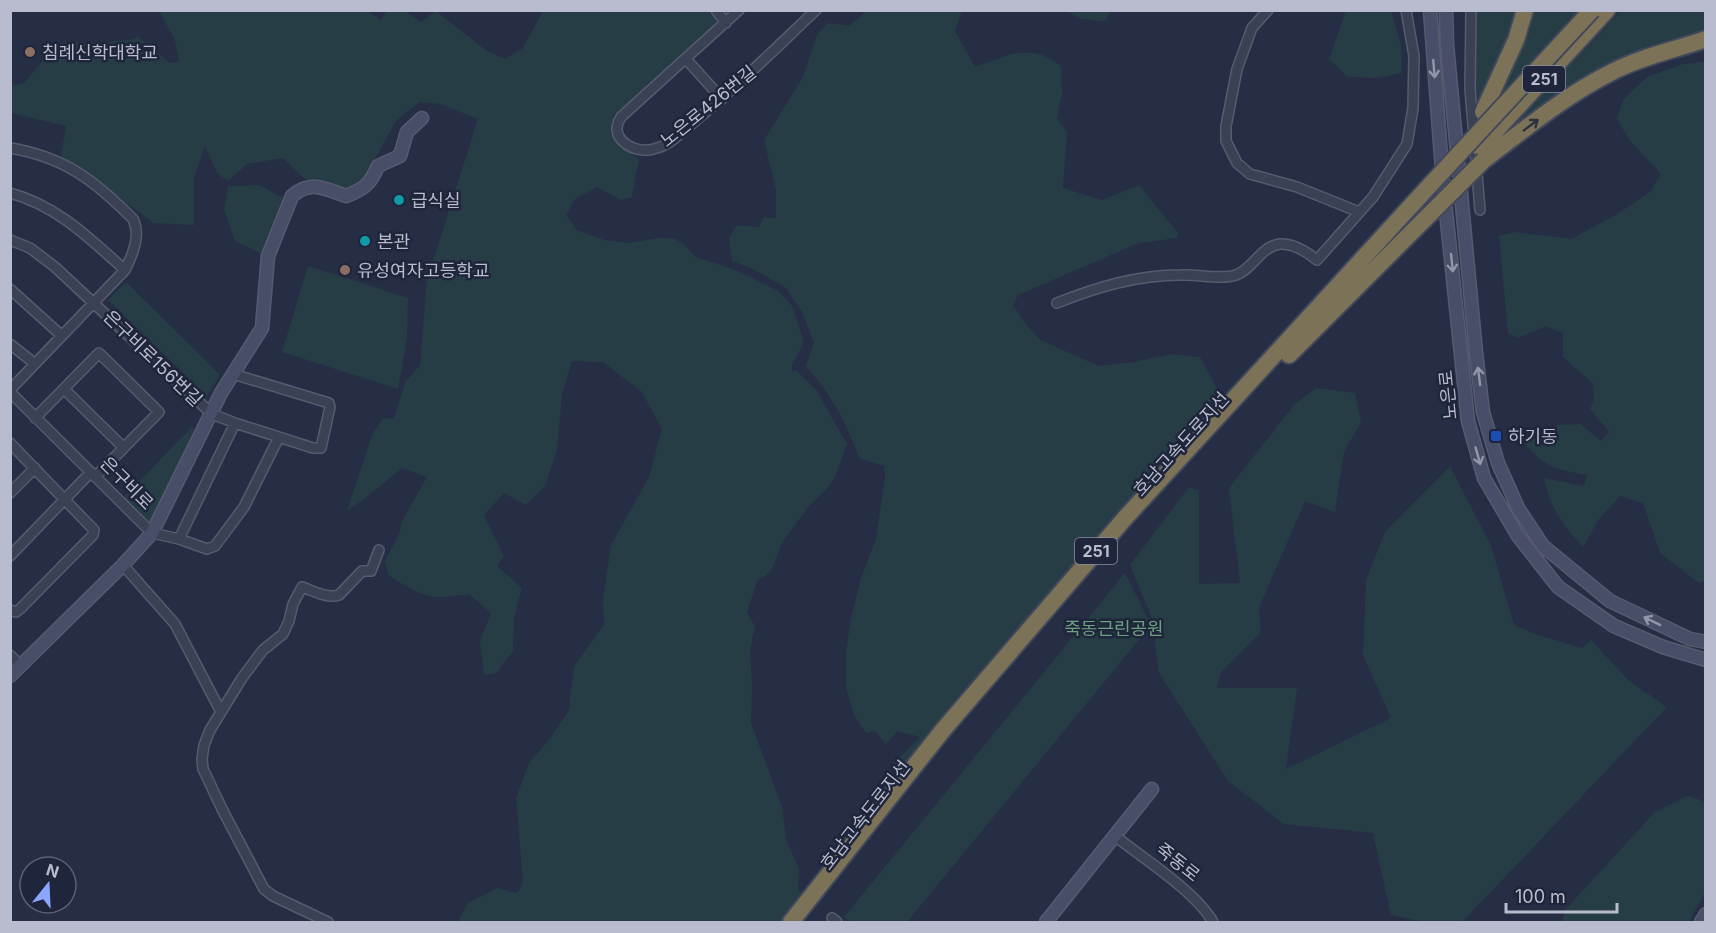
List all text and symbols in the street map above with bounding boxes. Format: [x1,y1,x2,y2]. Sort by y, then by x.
place label: 침례신학대학교 [42,42,158,63]
marker: 침례신학대학교 [23,45,37,59]
one-way arrow [1429,58,1440,78]
street label: 노은로426번길 [656,61,760,151]
road number: 251 [1523,66,1565,92]
one-way arrow [1522,118,1538,131]
place label: 급식실 [411,190,461,211]
marker: 급식실 [392,193,406,207]
place label: 본관 [377,231,411,252]
marker: 본관 [358,234,372,248]
one-way arrow [1447,253,1458,272]
place label: 유성여자고등학교 [357,260,489,281]
marker: 유성여자고등학교 [338,263,352,277]
street label: 은구비로156번길 [99,306,207,410]
one-way arrow [1473,367,1484,387]
street label: 노은로 [1435,369,1461,421]
street label: 호남고속도로지선 [1129,388,1233,500]
place label: 하기동 [1508,426,1558,447]
marker: 하기동 [1489,429,1503,443]
one-way arrow [1472,446,1484,465]
street label: 은구비로 [96,452,158,514]
road number: 251 [1075,538,1117,564]
one-way arrow [1643,614,1661,626]
park label: 죽동근린공원 [1064,618,1164,639]
street label: 호남고속도로지선 [816,756,914,874]
street label: 죽동로 [1152,838,1204,886]
north arrow [18,855,78,915]
text: N [44,859,62,882]
scale bar [1506,876,1617,914]
text: 100 m [1515,886,1566,907]

